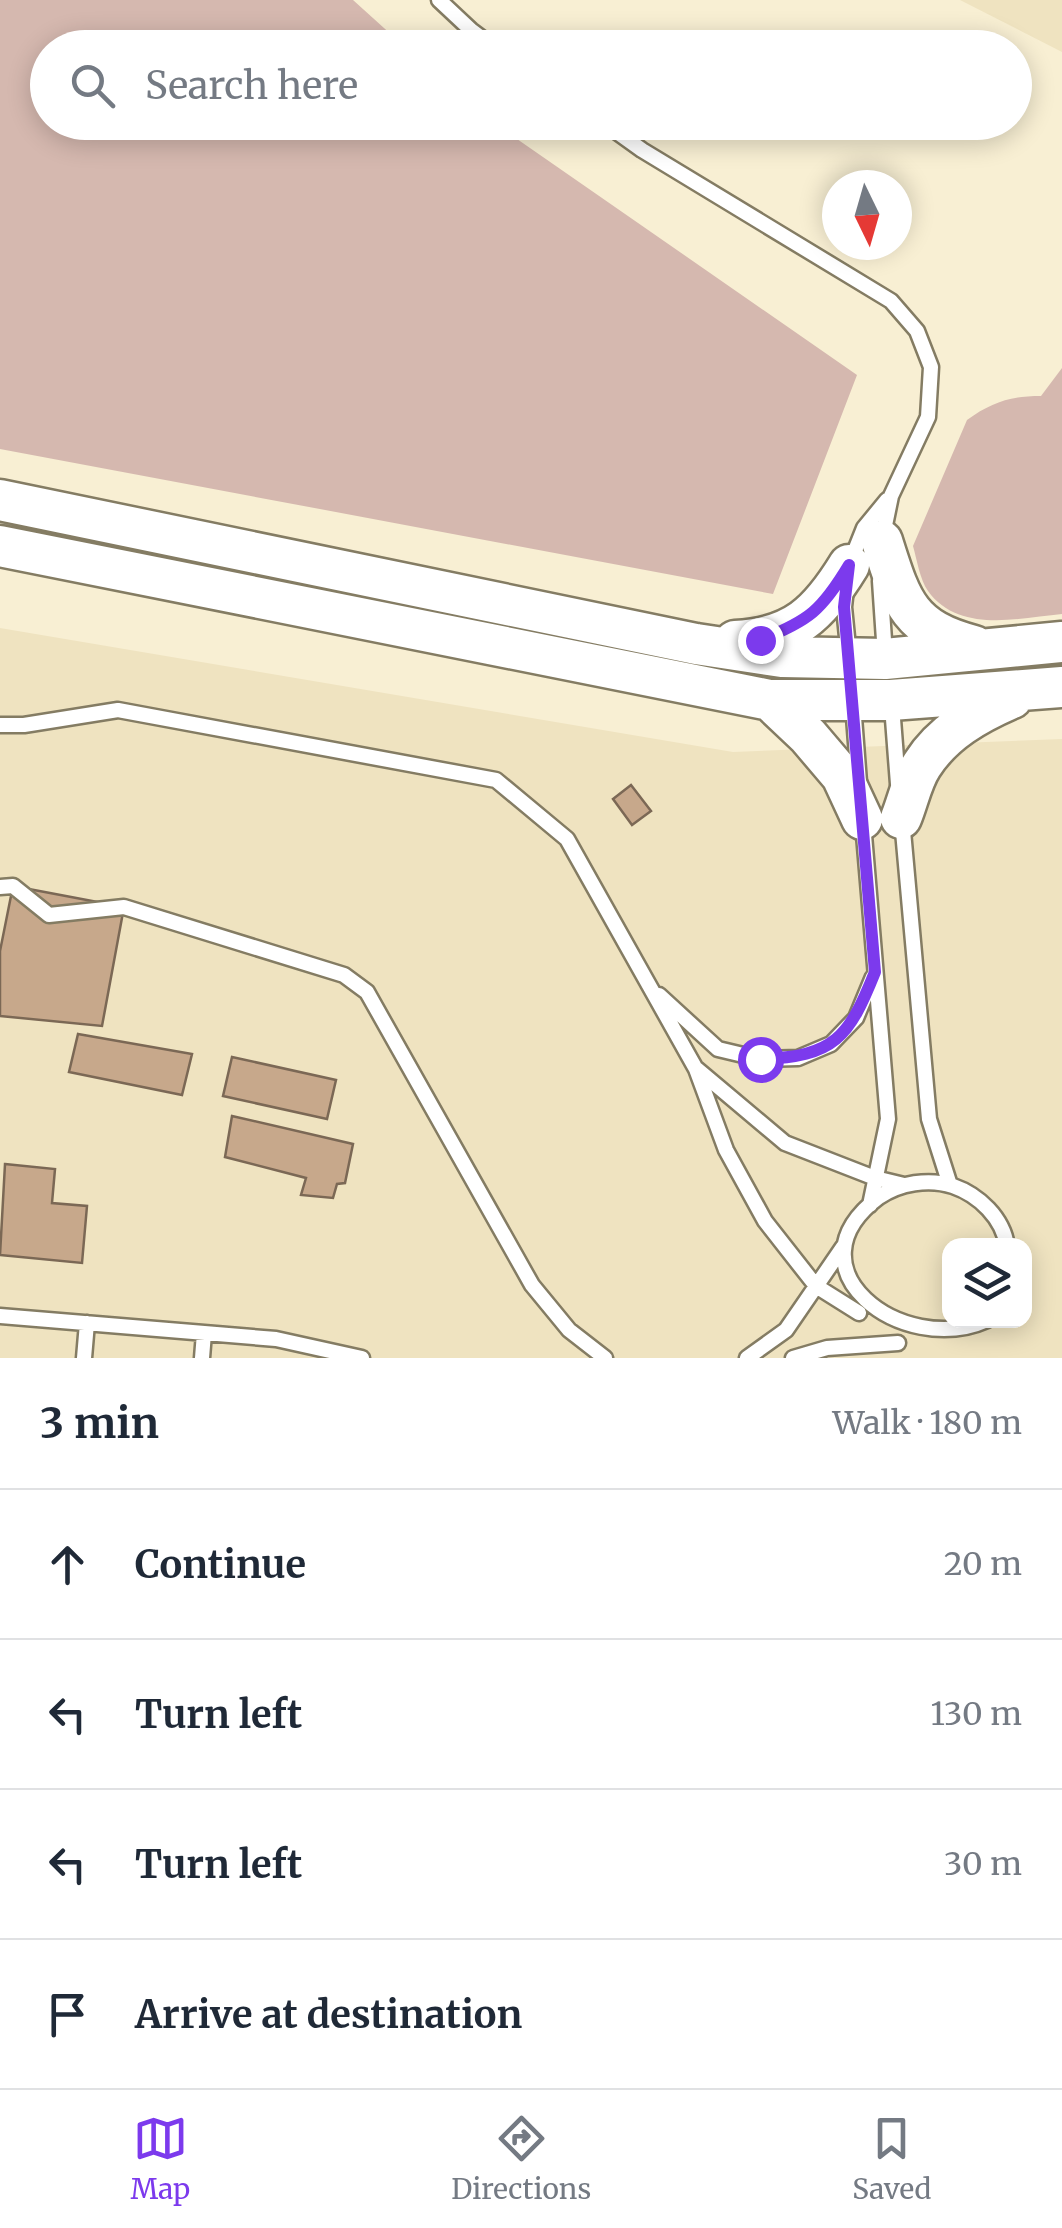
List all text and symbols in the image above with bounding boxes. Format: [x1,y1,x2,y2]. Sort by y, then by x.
search box [30,30,1032,140]
icon: search [65,58,120,113]
text: Search here [145,62,358,109]
north arrow [822,170,912,260]
route end [738,618,784,664]
route start [738,1037,784,1083]
map controls [942,1238,1032,1328]
button: layers [942,1238,1032,1328]
text: 3 min [40,1397,159,1449]
text: Walk · 180 m [833,1403,1022,1443]
icon: ahead [40,1537,95,1592]
text: Continue [135,1541,306,1588]
text: 20 m [944,1544,1022,1584]
icon: left [40,1687,95,1742]
text: Turn left [135,1691,302,1738]
text: 130 m [930,1694,1022,1734]
icon: left [40,1837,95,1892]
text: Turn left [135,1841,302,1888]
text: 30 m [944,1844,1022,1884]
icon: arrive [40,1987,95,2042]
text: Arrive at destination [135,1991,522,2038]
tab: Map [130,2111,190,2207]
tab: Directions [451,2111,591,2207]
tab: Saved [852,2111,931,2207]

